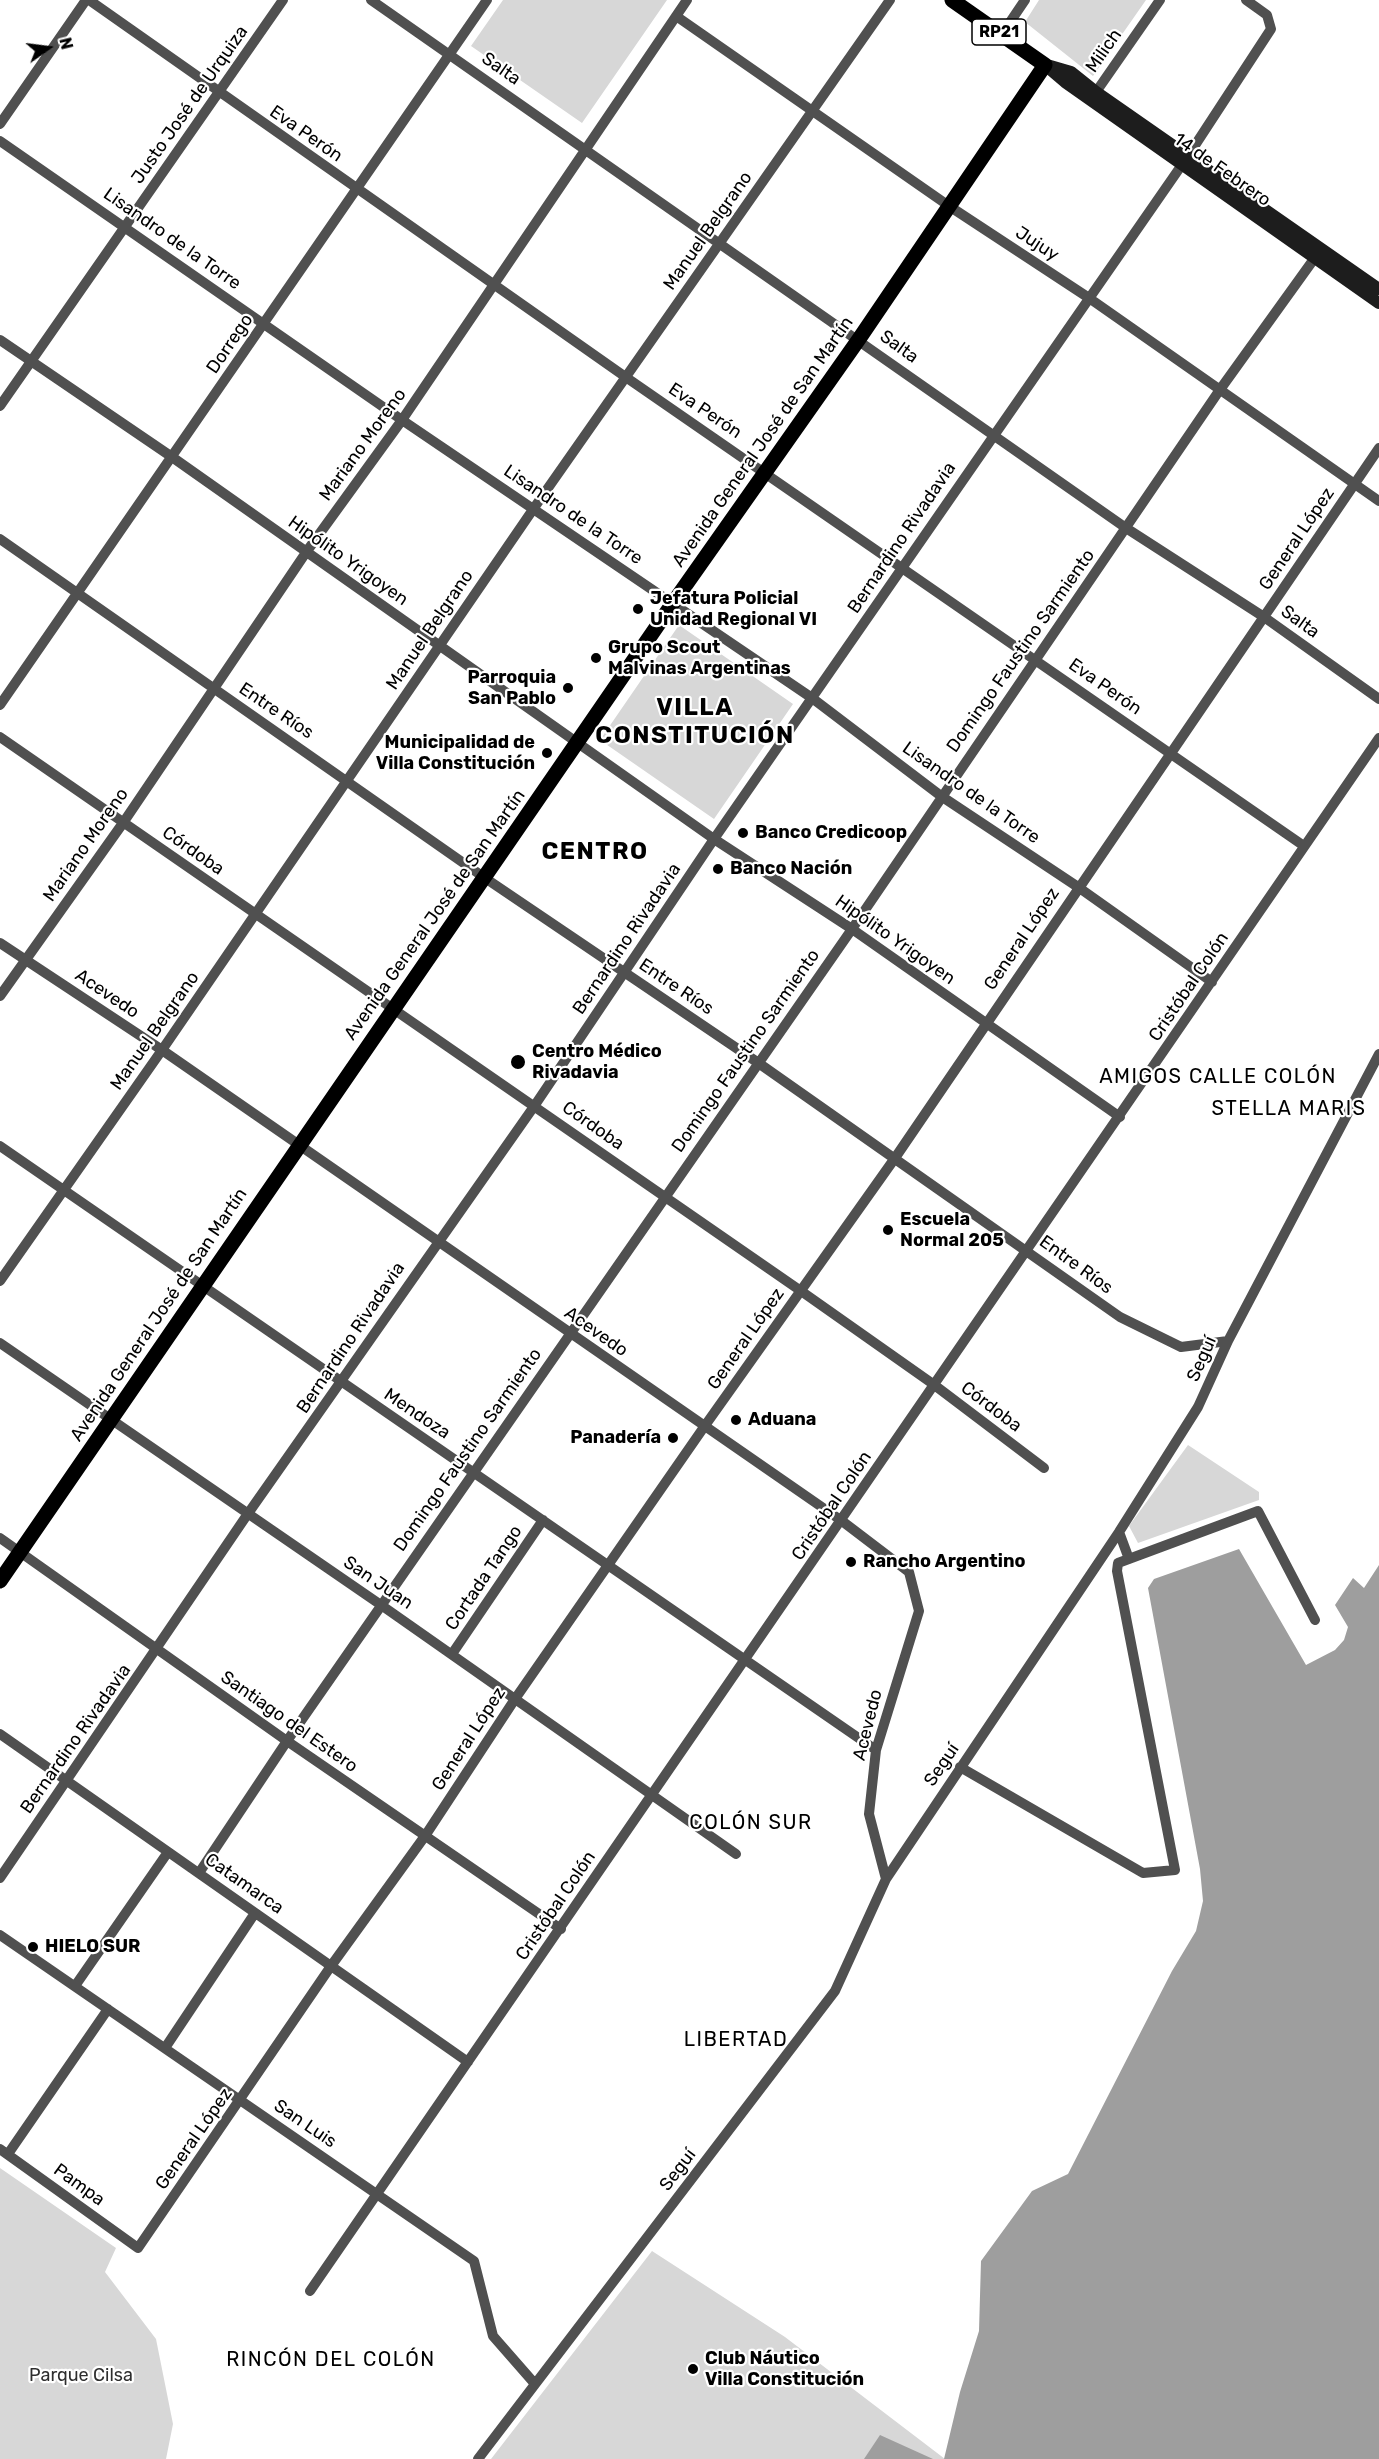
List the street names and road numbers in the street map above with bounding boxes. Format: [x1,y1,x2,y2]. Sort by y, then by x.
road number: RP21 [972,19,1026,45]
street label: Justo José de Urquiza [127,22,253,188]
street label: Milich [1081,25,1127,77]
street label: Salta [477,48,525,90]
street label: Eva Perón [265,101,347,167]
street label: 14 de Febrero [1169,129,1275,211]
street label: Manuel Belgrano [659,167,757,295]
street label: Lisandro de la Torre [99,183,245,295]
street label: Jujuy [1011,222,1063,266]
street label: Dorrego [202,310,258,378]
street label: Avenida General José de San Martín [668,313,858,571]
street label: Salta [875,326,923,368]
street label: Eva Perón [664,379,746,443]
street label: Mariano Moreno [315,385,411,505]
street label: Bernardino Rivadavia [843,458,961,618]
street label: Lisandro de la Torre [499,460,647,570]
street label: General López [1255,484,1339,594]
street label: Hipólito Yrigoyen [284,512,412,610]
street label: Domingo Faustino Sarmiento [942,545,1100,757]
street label: Manuel Belgrano [382,566,478,694]
street label: Salta [1276,601,1324,643]
street label: Eva Perón [1064,654,1146,720]
street label: Entre Ríos [235,678,317,744]
street label: Lisandro de la Torre [898,737,1044,849]
street label: Mariano Moreno [39,784,133,906]
street label: Avenida General José de San Martín [340,786,530,1044]
street label: Córdoba [158,822,228,880]
street label: Bernardino Rivadavia [568,859,686,1019]
street label: General López [980,884,1064,994]
street label: Hipólito Yrigoyen [831,891,959,989]
street label: Cristóbal Colón [1145,928,1233,1046]
street label: Domingo Faustino Sarmiento [667,945,825,1157]
street label: Entre Ríos [635,954,717,1020]
street label: Acevedo [71,965,143,1023]
street label: Manuel Belgrano [106,967,204,1095]
street label: Córdoba [558,1097,628,1155]
street label: Avenida General José de San Martín [66,1184,252,1446]
street label: Entre Ríos [1035,1231,1117,1299]
street label: Bernardino Rivadavia [292,1258,410,1418]
street label: General López [703,1284,789,1394]
street label: Acevedo [560,1302,632,1362]
street label: Seguí [1183,1333,1221,1385]
street label: Domingo Faustino Sarmiento [389,1344,547,1556]
street label: Córdoba [956,1377,1026,1437]
street label: Mendoza [380,1384,454,1444]
street label: Cristóbal Colón [788,1447,876,1565]
street label: Cortada Tango [441,1521,527,1635]
street label: San Juan [339,1552,417,1614]
street label: Bernardino Rivadavia [16,1660,136,1818]
street label: Santiago del Estero [216,1667,362,1777]
street label: General López [428,1683,510,1795]
street label: Acevedo [849,1687,887,1763]
street label: Seguí [920,1739,964,1791]
street label: Cristóbal Colón [512,1847,600,1965]
street label: Catamarca [200,1849,288,1919]
street label: General López [151,2084,237,2194]
street label: San Luis [270,2095,340,2153]
street label: Seguí [655,2145,701,2195]
street label: Pampa [49,2159,109,2211]

